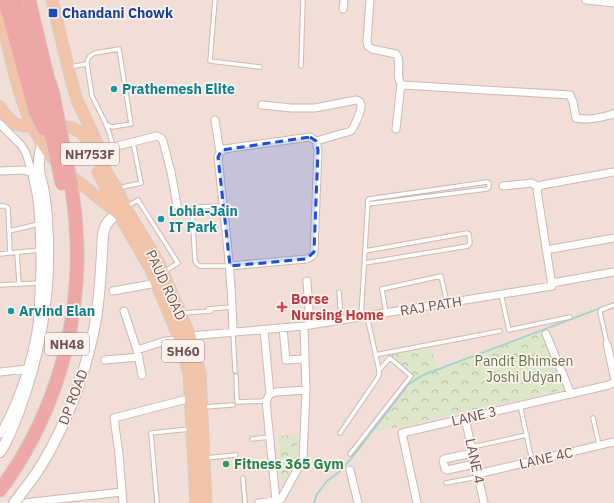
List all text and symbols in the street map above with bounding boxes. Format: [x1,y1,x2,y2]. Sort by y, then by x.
place label: Chandani Chowk [62,4,174,22]
marker: Chandani Chowk [47,7,59,19]
place label: Prathemesh Elite [122,80,235,98]
marker: Prathemesh Elite [109,84,119,94]
road number: NH753F [61,143,119,165]
place label: Lohia-Jain IT Park [169,202,238,236]
marker: Lohia-Jain IT Park [156,214,166,224]
street label: PAUD ROAD [142,247,190,323]
place label: Borse Nursing Home [291,290,384,324]
street label: RAJ PATH [399,292,463,320]
marker: Borse Nursing Home [276,301,288,313]
place label: Arvind Elan [19,302,95,320]
marker: Arvind Elan [6,306,16,316]
road number: NH48 [45,333,89,355]
road number: SH60 [162,340,204,362]
park label: Pandit Bhimsen Joshi Udyan [475,352,573,386]
street label: DP ROAD [54,367,92,427]
street label: LANE 3 [450,402,498,430]
street label: LANE 4 [461,437,489,485]
street label: LANE 4C [517,443,575,473]
place label: Fitness 365 Gym [234,455,344,473]
marker: Fitness 365 Gym [221,459,231,469]

